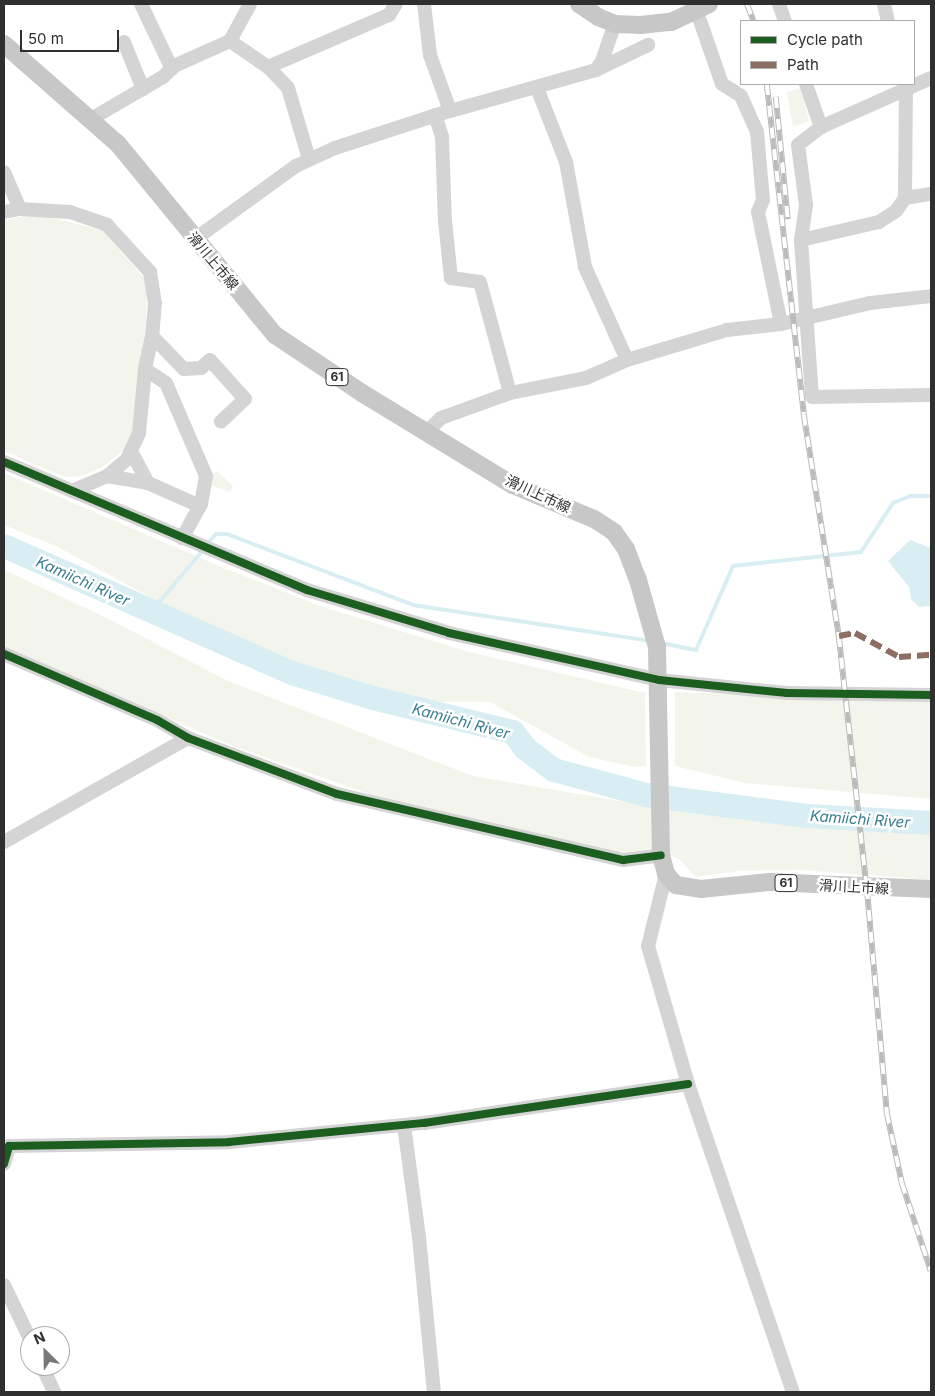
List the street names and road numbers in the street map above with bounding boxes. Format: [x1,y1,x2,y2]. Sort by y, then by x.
street label: 滑川上市線 [184,229,242,293]
road number: 61 [324,368,350,387]
street label: 滑川上市線 [503,472,573,516]
road number: 61 [774,874,798,892]
street label: 滑川上市線 [819,877,889,897]

